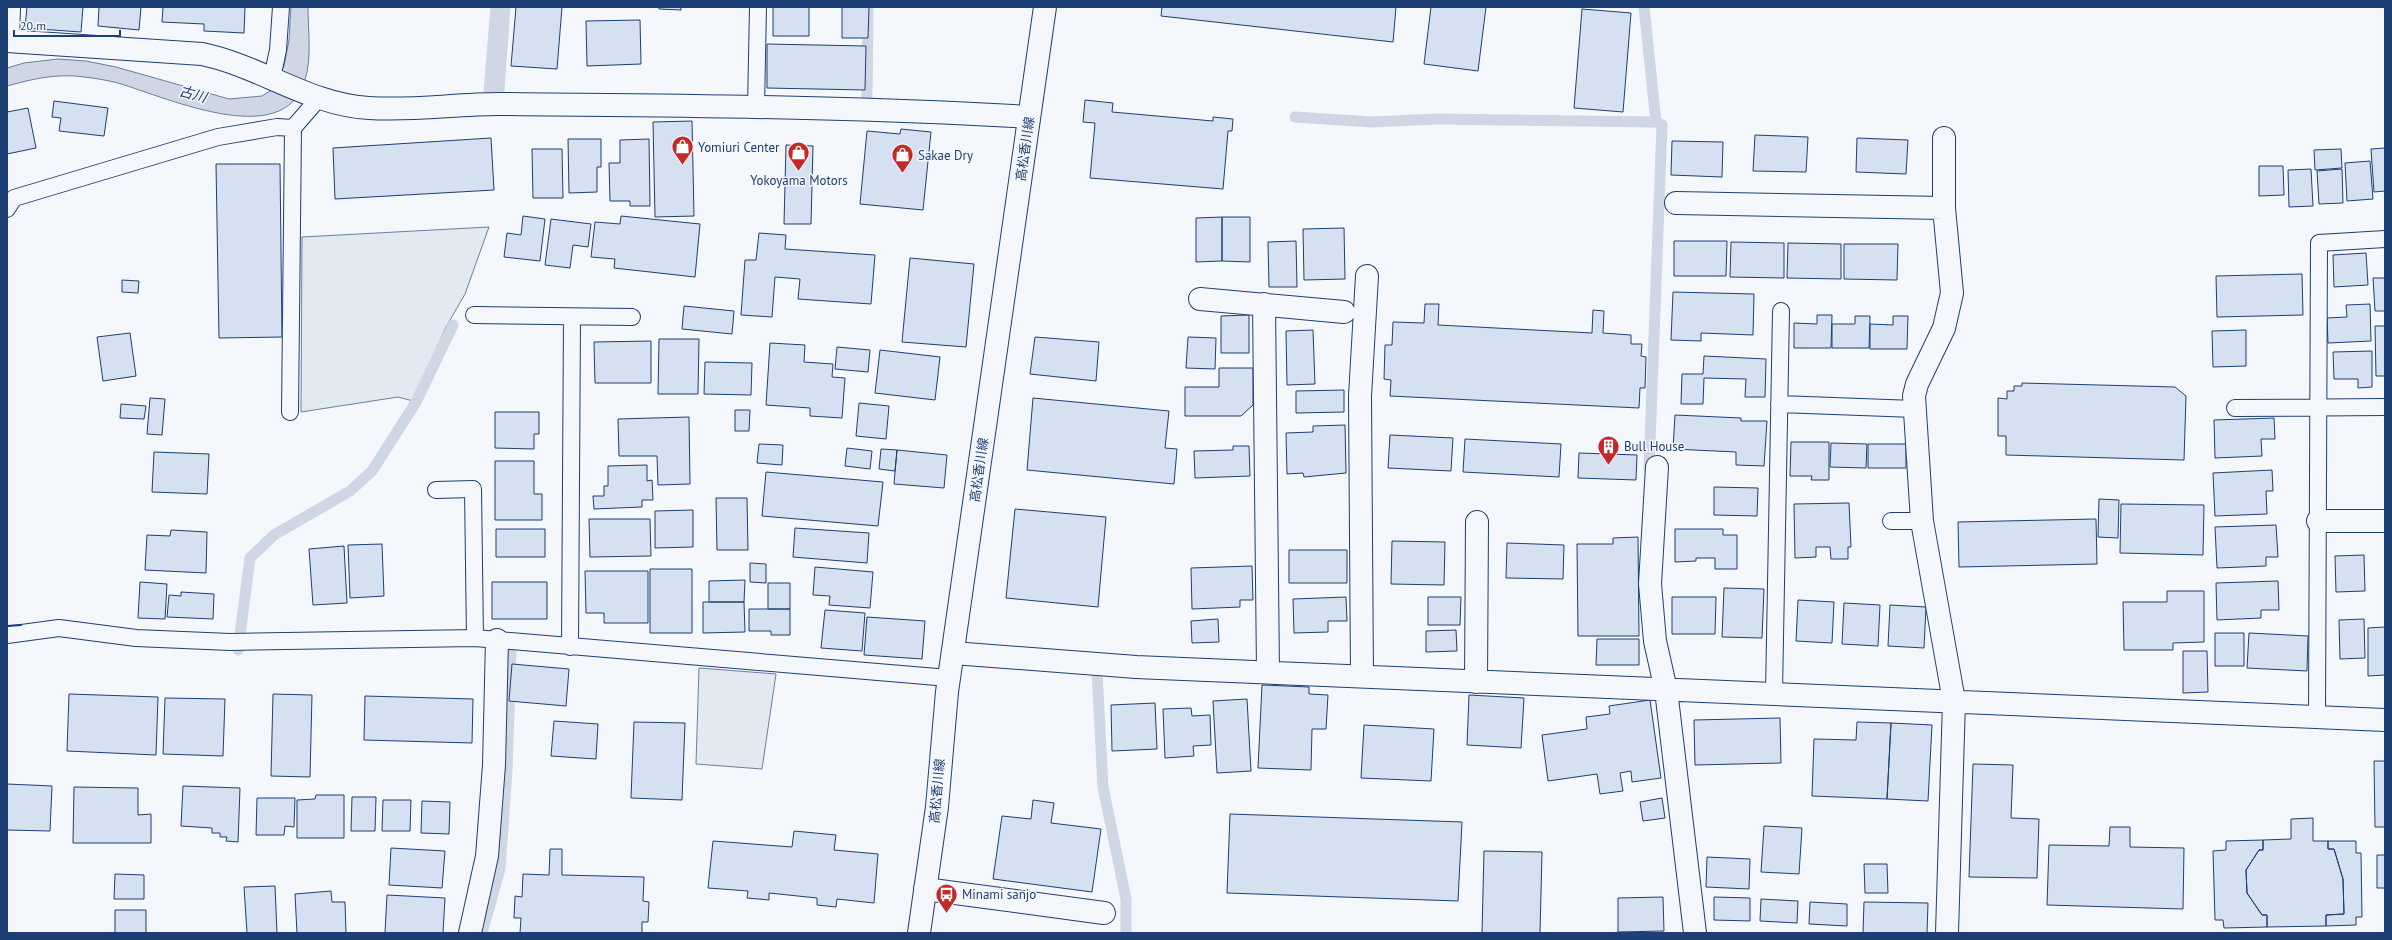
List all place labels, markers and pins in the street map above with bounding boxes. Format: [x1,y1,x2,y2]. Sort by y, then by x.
shop icon: Yomiuri Center [669,134,695,167]
place label: Yomiuri Center [698,139,780,156]
shop icon: Yokoyama Motors [786,139,812,172]
shop icon: Sakae Dry [890,142,916,175]
place label: Sakae Dry [918,147,973,164]
place label: Yokoyama Motors [750,172,848,189]
building icon: Bull House [1595,433,1621,466]
place label: Bull House [1624,438,1684,455]
bus stop icon: Minami sanjo [934,881,960,914]
place label: Minami sanjo [962,886,1036,903]

